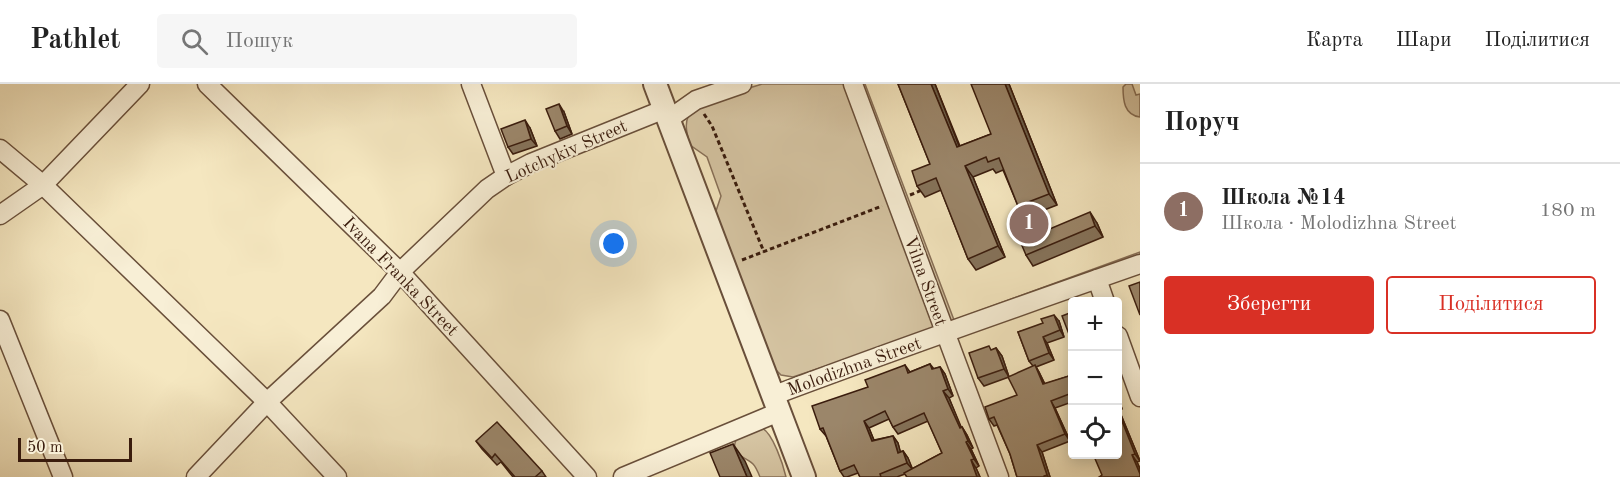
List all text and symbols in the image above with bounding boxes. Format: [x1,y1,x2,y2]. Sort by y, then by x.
search box [157,14,577,68]
icon: search [178,25,211,58]
text: Pathlet [30,27,121,55]
text: Пошук [226,30,293,52]
text: Карта [1306,30,1363,51]
text: Шари [1396,30,1451,51]
text: Поділитися [1484,30,1590,51]
text: Поруч [1164,110,1240,136]
street label: Lotchykiv Street [503,117,630,187]
text: Школа №14 [1221,187,1346,209]
text: 1 [1178,201,1189,221]
text: 180 m [1540,201,1596,221]
pin: 1 [1010,202,1048,246]
street label: Ivana Franka Street [339,214,462,340]
text: Школа · Molodizhna Street [1221,214,1457,234]
your location [599,229,628,258]
street label: Vilna Street [900,234,950,329]
button: Зберегти [1164,276,1374,334]
button: Поділитися [1386,276,1596,334]
map controls [1068,297,1122,459]
button: + [1068,297,1122,351]
street label: Molodizhna Street [785,334,924,400]
button: − [1068,351,1122,405]
button: locate [1068,405,1122,459]
scale bar [18,435,132,462]
text: 50 m [27,440,63,456]

